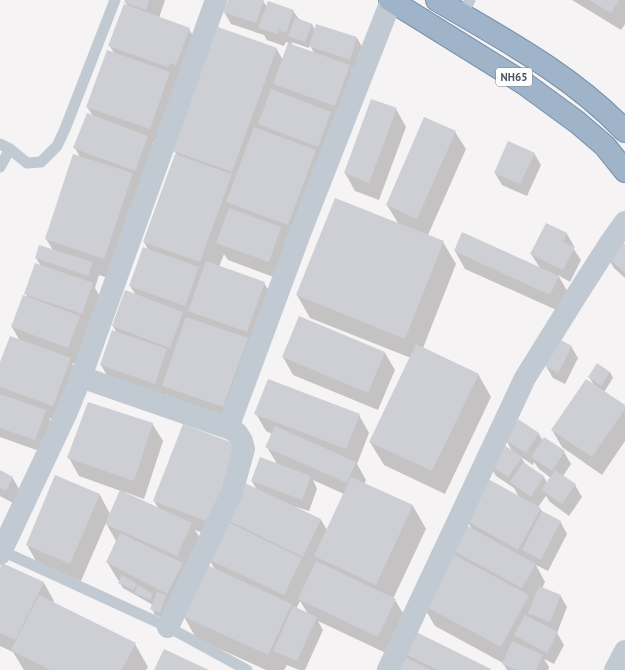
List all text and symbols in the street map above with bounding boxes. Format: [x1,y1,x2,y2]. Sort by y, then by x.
road number: NH65 [496,68,532,86]

